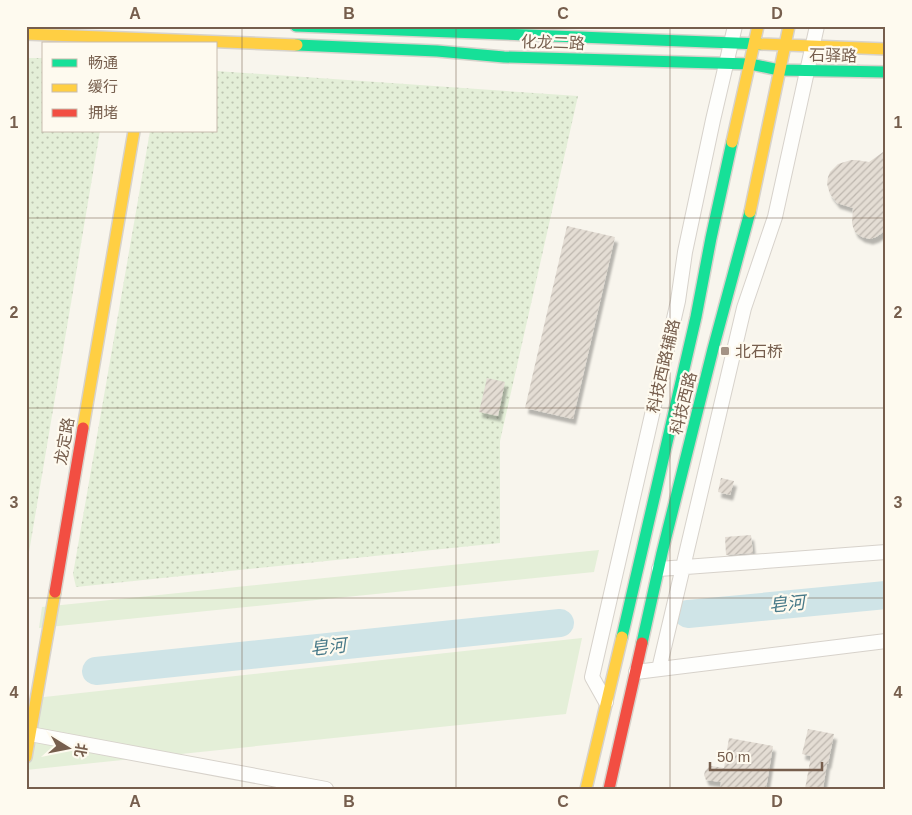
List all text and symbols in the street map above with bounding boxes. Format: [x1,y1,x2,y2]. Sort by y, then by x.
text: A [129,5,141,22]
text: B [343,5,355,22]
text: C [557,5,569,22]
text: D [771,5,783,22]
street label: 化龙二路 [521,33,585,52]
legend [42,42,218,132]
street label: 石驿路 [809,47,857,64]
text: 畅通 [88,54,118,71]
text: 缓行 [88,78,118,95]
text: 拥堵 [88,104,118,121]
text: 1 [10,114,19,131]
text: 1 [894,114,903,131]
text: 2 [10,304,19,321]
text: 2 [894,304,903,321]
street label: 科技西路辅路 [643,317,683,415]
place label: 北石桥 [735,343,783,360]
marker: 北石桥 [719,345,731,357]
street label: 科技西路 [666,370,700,436]
street label: 龙定路 [52,416,77,466]
text: 3 [10,494,19,511]
text: 3 [894,494,903,511]
water label: 皂河 [768,592,809,616]
water label: 皂河 [309,635,350,659]
text: 4 [10,684,19,701]
text: 4 [894,684,903,701]
north arrow [42,722,92,772]
scale bar [710,740,822,772]
text: 北 [72,742,90,759]
text: 50 m [717,748,750,765]
text: A [129,793,141,810]
text: B [343,793,355,810]
text: C [557,793,569,810]
text: D [771,793,783,810]

